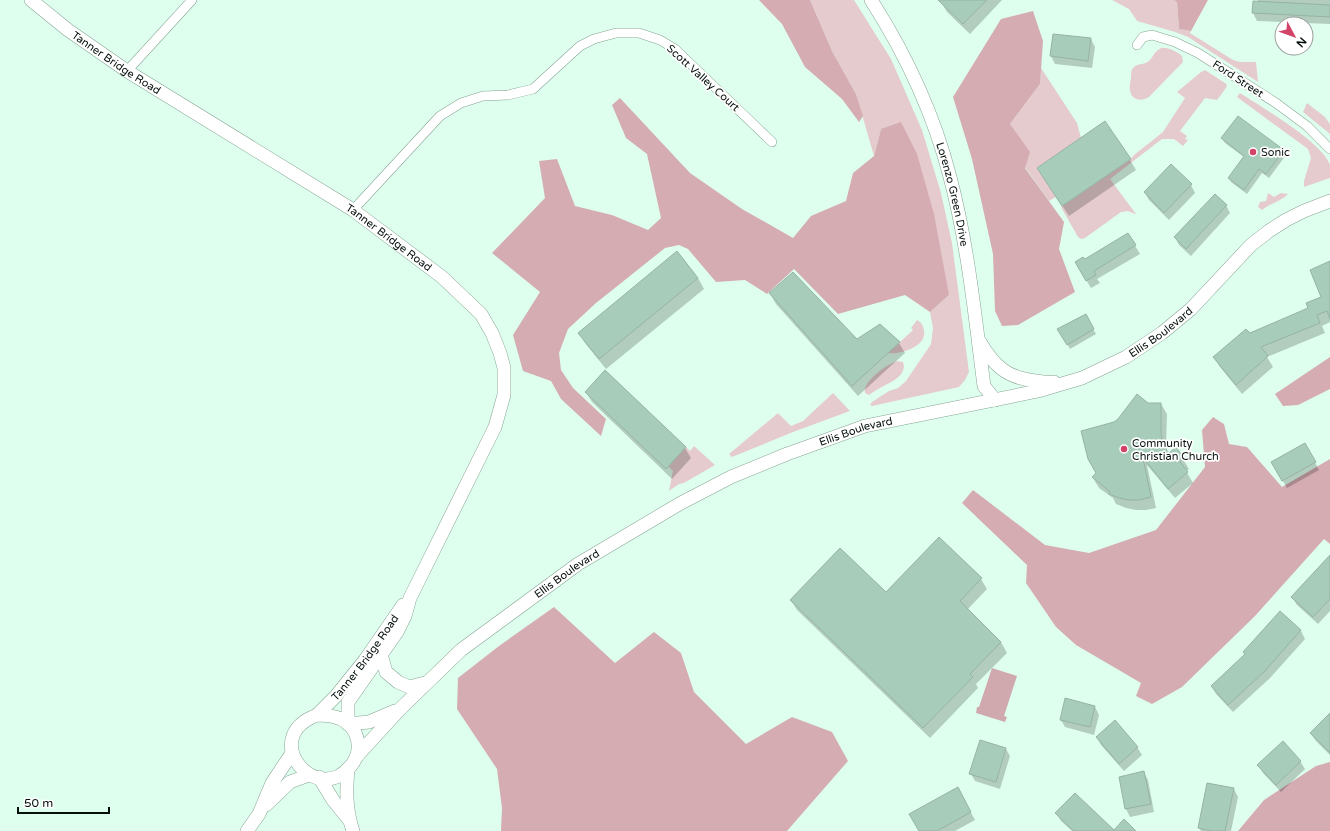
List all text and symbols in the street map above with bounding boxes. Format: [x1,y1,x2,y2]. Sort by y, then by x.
north arrow [1274,16,1314,56]
street label: Tanner Bridge Road [70,28,163,97]
text: N [1293,35,1309,50]
street label: Scott Valley Court [664,42,742,114]
street label: Ford Street [1210,58,1266,100]
street label: Lorenzo Green Drive [934,141,971,247]
place label: Sonic [1261,146,1290,159]
marker: Sonic [1248,147,1258,157]
street label: Tanner Bridge Road [344,201,435,274]
street label: Ellis Boulevard [1126,304,1195,360]
street label: Ellis Boulevard [817,414,894,448]
place label: Community Christian Church [1132,437,1219,463]
marker: Community Christian Church [1119,444,1129,454]
street label: Ellis Boulevard [532,546,601,601]
street label: Tanner Bridge Road [329,612,401,703]
scale bar [18,789,109,815]
text: 50 m [24,796,53,810]

